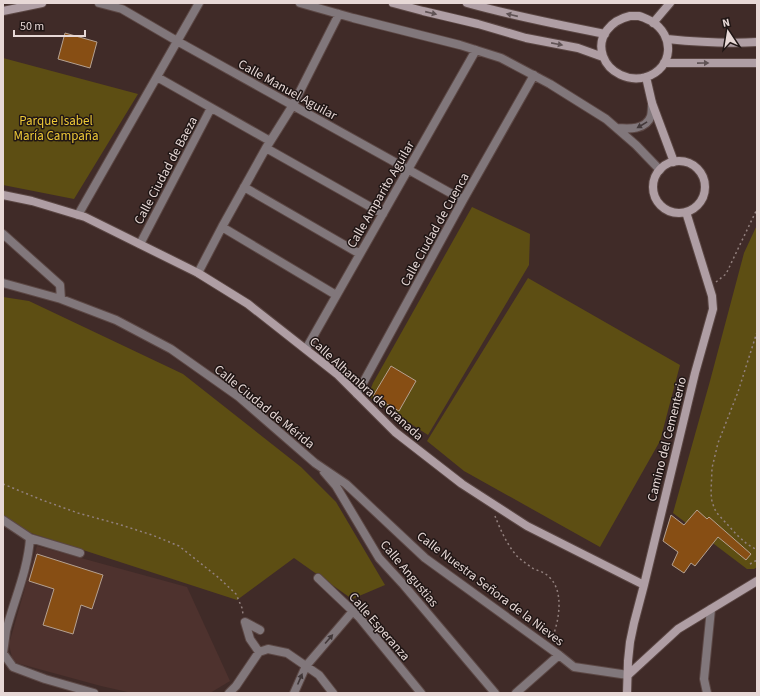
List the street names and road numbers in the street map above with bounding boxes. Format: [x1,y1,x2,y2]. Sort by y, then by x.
street label: Calle Manuel Aguilar [235,55,341,125]
street label: Calle Ciudad de Baeza [130,113,202,228]
street label: Calle Amparito Aguilar [343,137,419,251]
street label: Calle Ciudad de Cuenca [396,169,474,290]
street label: Calle Alhambra de Granada [306,333,427,445]
street label: Calle Ciudad de Mérida [210,361,318,453]
street label: Camino del Cementerio [643,375,691,503]
street label: Calle Nuestra Señora de la Nieves [413,527,568,651]
street label: Calle Angustias [376,536,443,611]
street label: Calle Esperanza [344,589,414,665]

